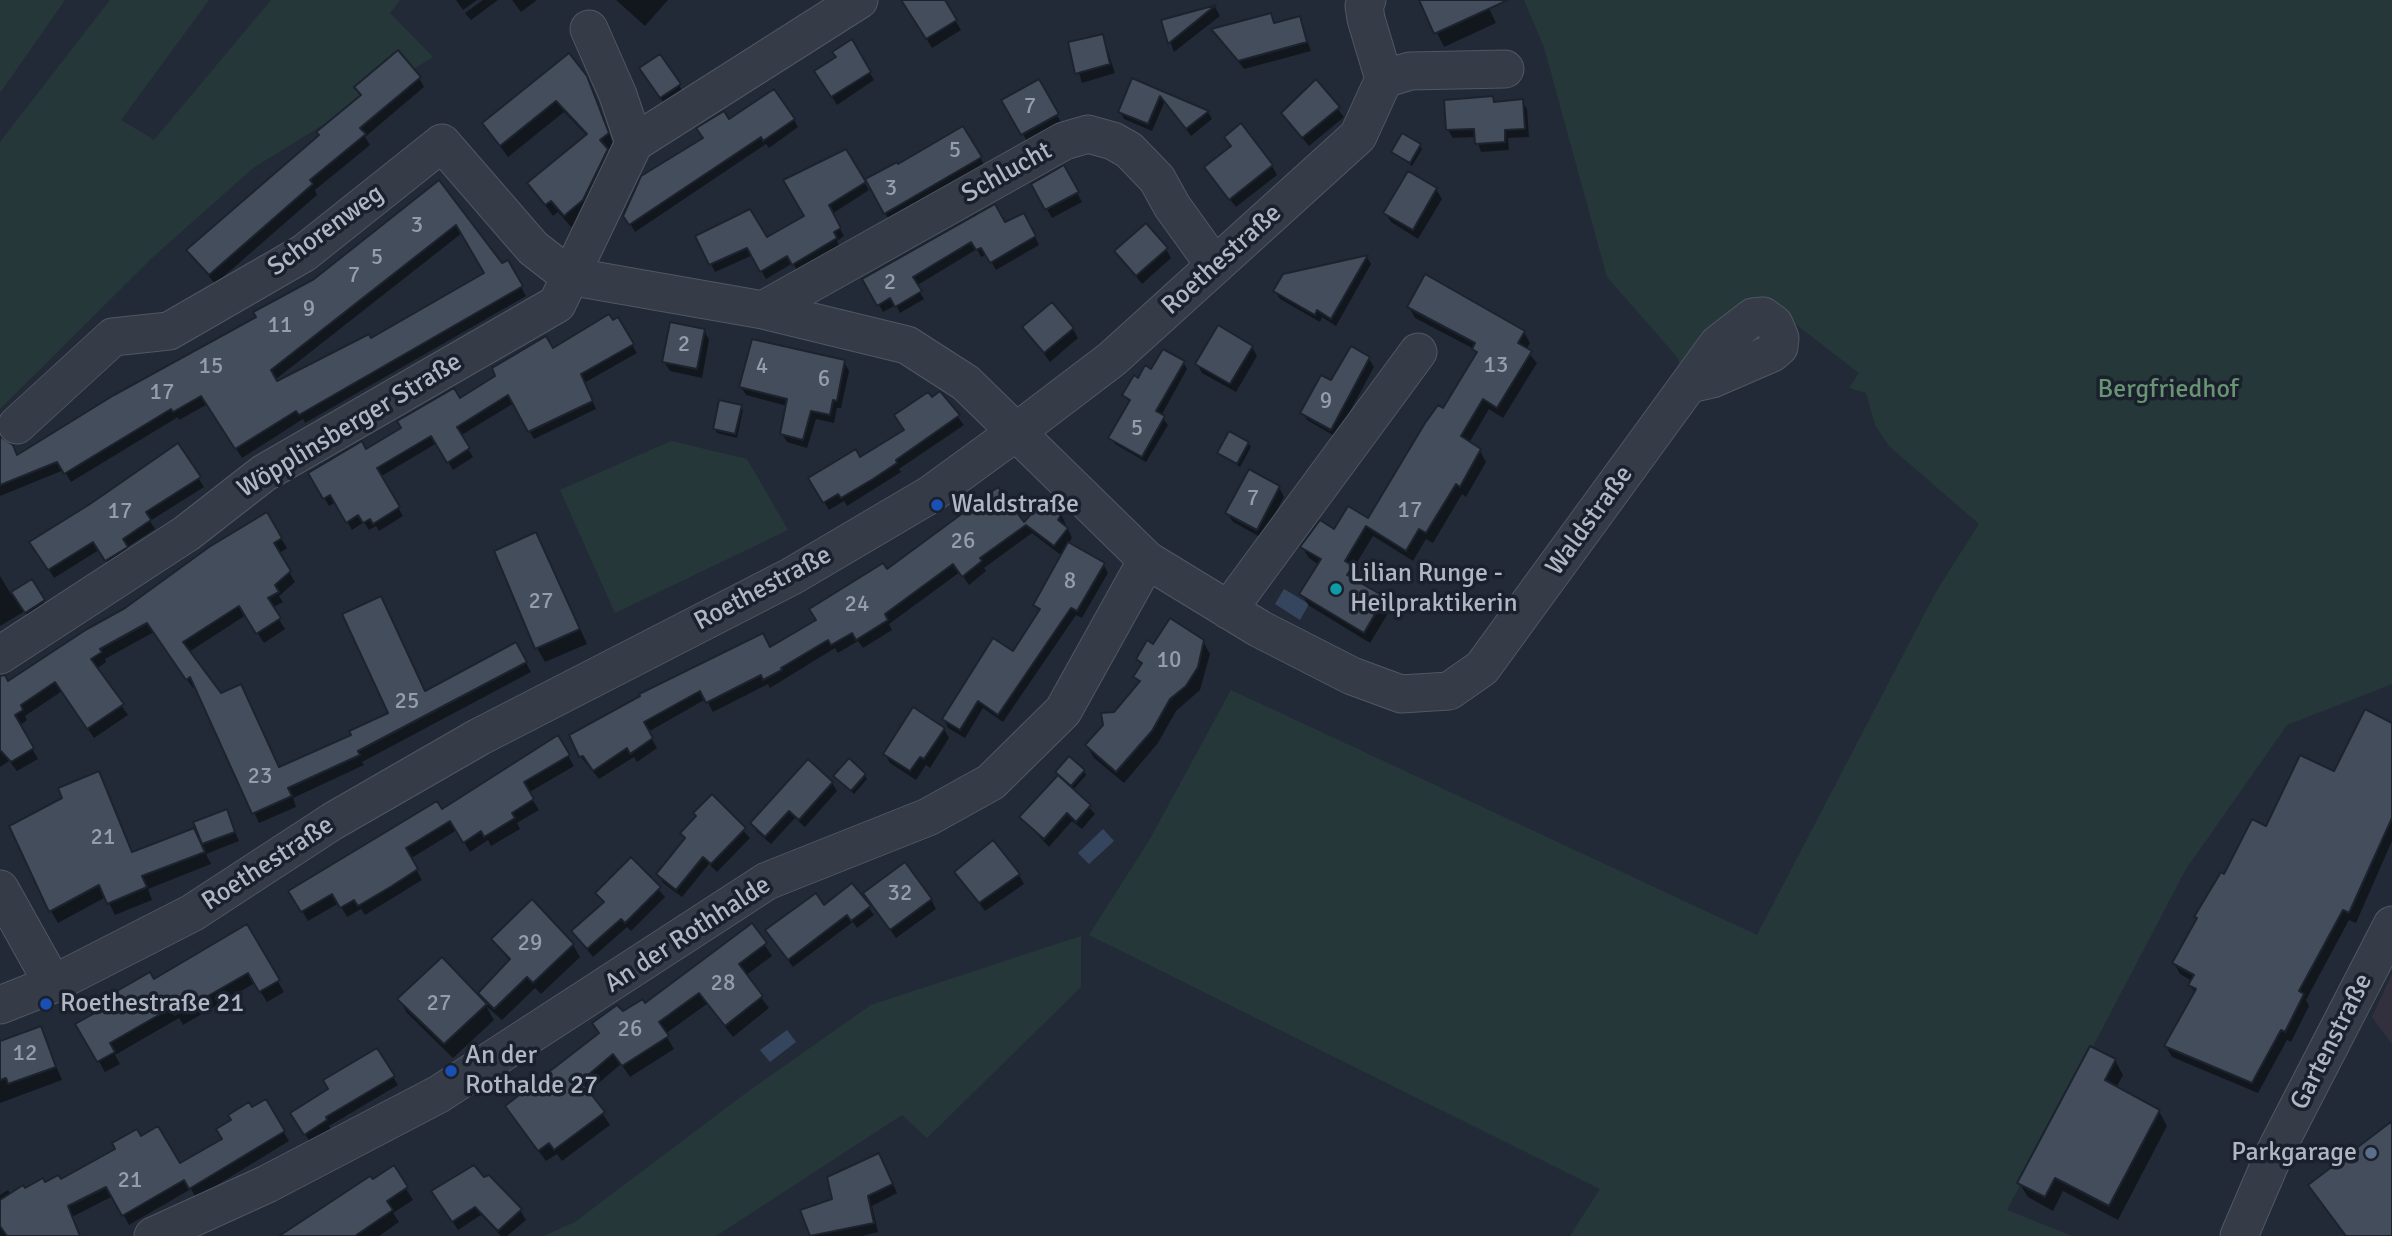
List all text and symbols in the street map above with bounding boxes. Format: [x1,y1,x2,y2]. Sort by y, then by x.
house number: 7 [1024,93,1036,121]
street label: Schlucht [957,136,1057,210]
house number: 5 [949,137,961,165]
house number: 3 [885,175,897,203]
street label: Schorenweg [262,179,390,283]
street label: Roethestraße [1156,198,1288,322]
house number: 3 [411,212,423,240]
house number: 5 [371,244,383,272]
house number: 7 [348,262,360,290]
house number: 2 [884,269,896,297]
house number: 9 [303,296,315,324]
house number: 11 [268,312,292,340]
house number: 2 [678,331,690,359]
street label: Wöpplinsberger Straße [232,347,468,505]
house number: 13 [1484,352,1508,380]
house number: 15 [199,353,223,381]
house number: 4 [756,353,768,381]
house number: 6 [818,366,830,394]
park label: Bergfriedhof [2097,374,2239,406]
house number: 17 [150,379,174,407]
house number: 9 [1320,388,1332,416]
house number: 5 [1131,415,1143,443]
street label: Waldstraße [1540,460,1640,582]
house number: 7 [1247,485,1259,513]
place label: Waldstraße [951,489,1079,521]
marker: Waldstraße [929,497,945,513]
house number: 17 [1398,497,1422,525]
house number: 17 [108,498,132,526]
house number: 26 [951,528,975,556]
street label: Roethestraße [689,540,837,638]
place label: Lilian Runge - Heilpraktikerin [1350,558,1518,620]
house number: 8 [1064,568,1076,596]
marker: Lilian Runge - Heilpraktikerin [1328,581,1344,597]
house number: 27 [529,588,553,616]
house number: 24 [845,591,869,619]
house number: 10 [1157,647,1181,675]
house number: 25 [395,688,419,716]
house number: 23 [248,763,272,791]
street label: Roethestraße [196,810,340,918]
house number: 21 [91,824,115,852]
street label: An der Rothhalde [599,870,777,1000]
house number: 32 [888,880,912,908]
house number: 29 [518,930,542,958]
street label: Gartenstraße [2284,969,2380,1115]
house number: 28 [711,970,735,998]
place label: Roethestraße 21 [60,988,244,1020]
house number: 27 [427,990,451,1018]
marker: Roethestraße 21 [38,996,54,1012]
house number: 26 [618,1016,642,1044]
house number: 12 [13,1040,37,1068]
place label: An der Rothalde 27 [465,1040,598,1102]
marker: An der Rothalde 27 [443,1063,459,1079]
place label: Parkgarage [2231,1137,2357,1169]
marker: Parkgarage [2363,1145,2379,1161]
house number: 21 [118,1167,142,1195]

